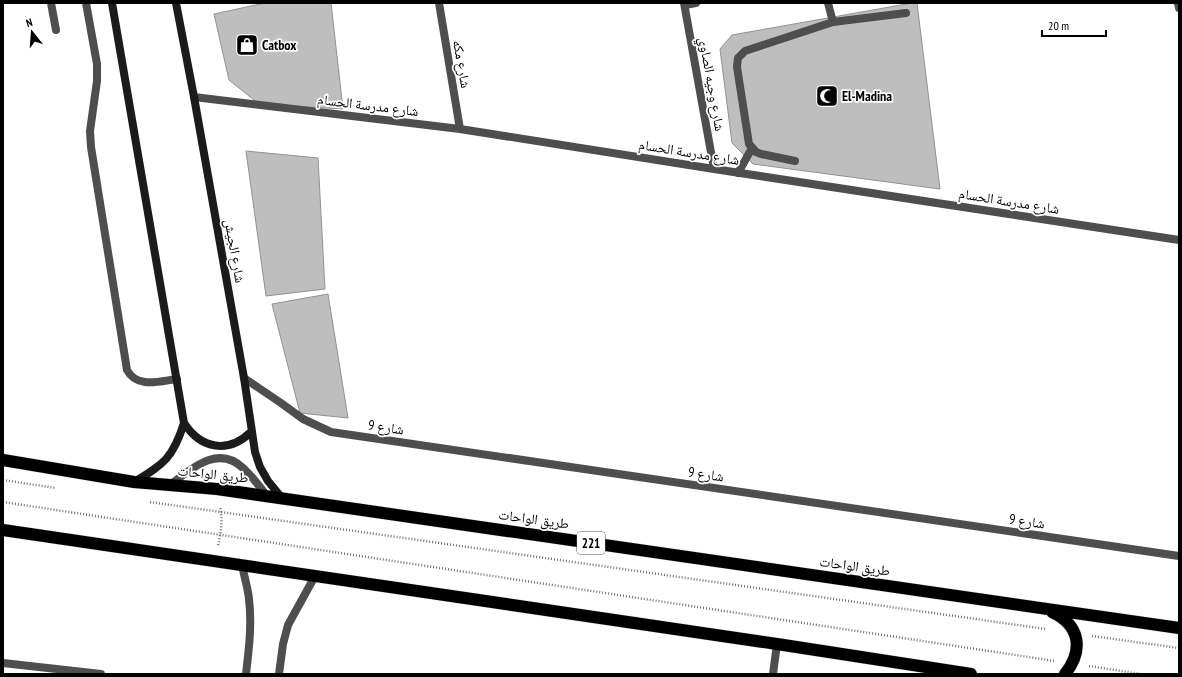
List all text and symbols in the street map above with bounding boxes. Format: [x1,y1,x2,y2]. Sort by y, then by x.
north arrow [12,12,52,52]
scale bar [1042,12,1106,38]
text: N [24,15,34,30]
text: 20 m [1048,18,1069,33]
shop icon: Catbox [234,32,260,58]
place label: Catbox [262,36,297,54]
street label: شارع وجيه الصاوي [692,36,729,133]
street label: شارع مكه [448,38,475,90]
mosque icon: El-Madina [814,83,840,109]
place label: El-Madina [842,87,892,105]
street label: شارع مدرسة الحسام [316,90,420,121]
street label: شارع مدرسة الحسام [637,135,741,170]
street label: شارع مدرسة الحسام [957,184,1061,219]
street label: شارع الجيش [220,218,249,284]
street label: شارع 9 [367,416,405,439]
street label: طريق الواحات [177,461,249,488]
street label: شارع 9 [687,463,725,486]
street label: طريق الواحات [497,505,570,534]
street label: شارع 9 [1008,510,1046,533]
road number: 221 [577,532,605,554]
street label: طريق الواحات [818,552,891,581]

